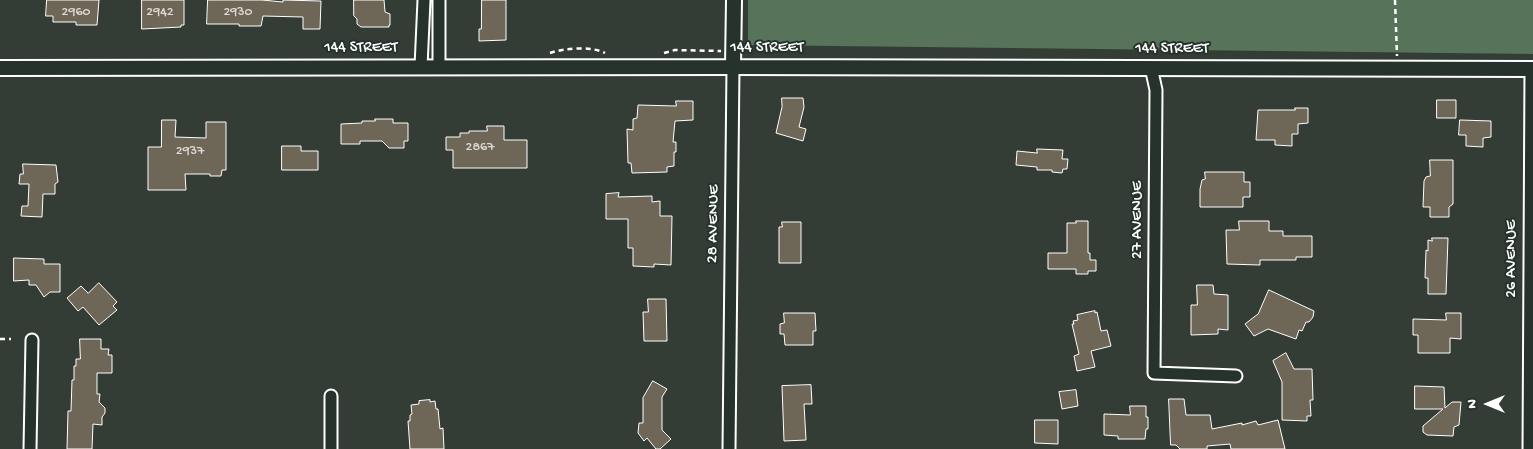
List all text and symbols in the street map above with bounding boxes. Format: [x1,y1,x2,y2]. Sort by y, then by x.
house number: 2960 [62,5,90,21]
house number: 2942 [146,5,174,21]
house number: 2930 [223,5,253,21]
street label: 144 STREET [324,39,398,59]
street label: 144 STREET [730,39,804,59]
street label: 144 STREET [1135,40,1209,60]
house number: 2867 [466,140,494,156]
house number: 2937 [176,144,204,160]
street label: 27 AVENUE [1129,181,1149,259]
street label: 28 AVENUE [704,185,724,263]
street label: 26 AVENUE [1503,220,1523,298]
north arrow [1463,379,1513,429]
text: N [1464,399,1481,409]

